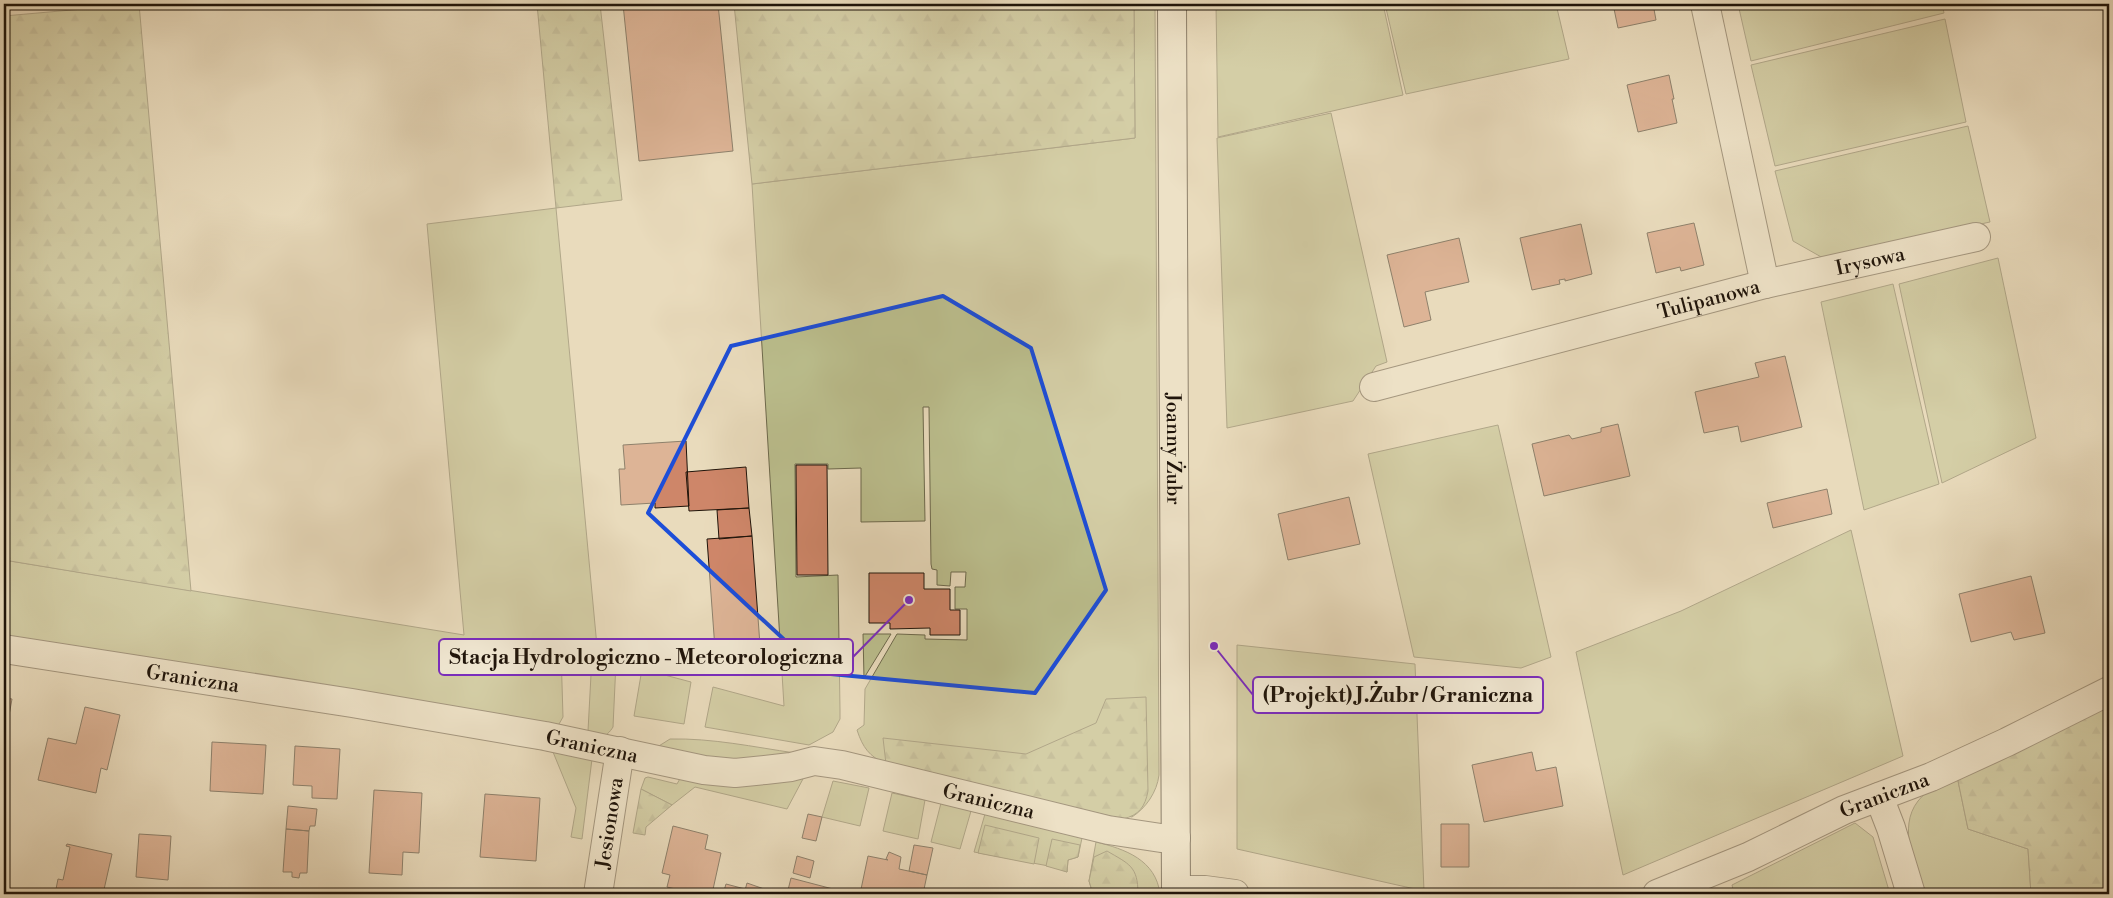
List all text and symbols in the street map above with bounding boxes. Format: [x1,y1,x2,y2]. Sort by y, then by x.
street label: Irysowa [1833,242,1908,282]
street label: Tulipanowa [1655,275,1764,326]
street label: Joanny Żubr [1160,392,1186,505]
callout: Stacja Hydrologiczno - Meteorologiczna [439,639,853,675]
text: Stacja Hydrologiczno - Meteorologiczna [449,645,844,671]
street label: Graniczna [144,660,242,699]
callout: (Projekt) J.Żubr / Graniczna [1253,677,1543,713]
text: (Projekt) J.Żubr / Graniczna [1263,680,1534,709]
street label: Graniczna [543,725,641,770]
street label: Graniczna [1836,768,1934,825]
street label: Jesionowa [591,775,630,871]
street label: Graniczna [940,779,1038,826]

